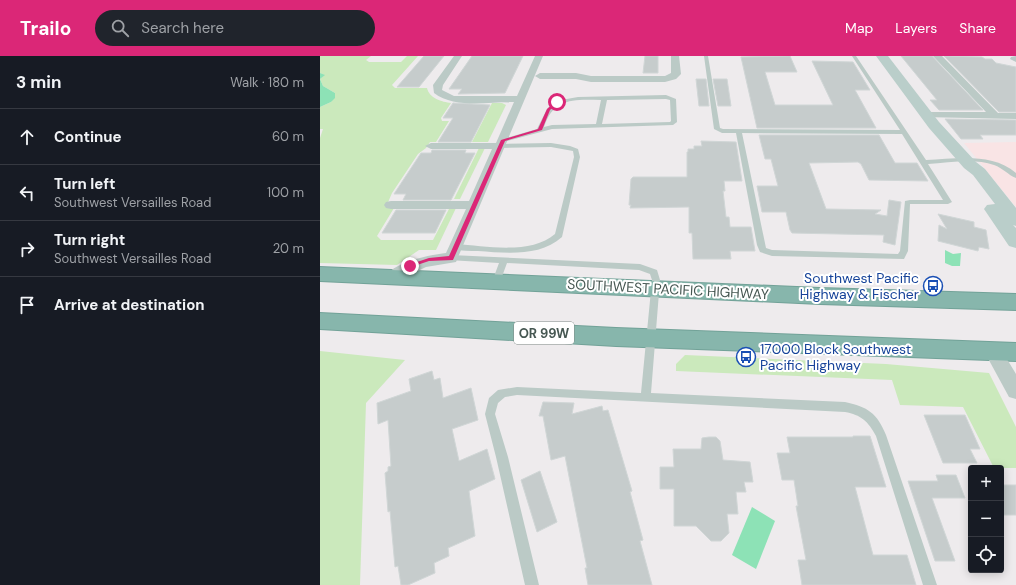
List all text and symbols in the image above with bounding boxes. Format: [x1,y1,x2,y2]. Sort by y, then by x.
search box [95,10,375,46]
text: Trailo [20,16,71,41]
icon: search [109,17,131,39]
text: Search here [141,18,224,38]
text: Map [845,19,873,37]
text: Layers [895,19,937,37]
text: Share [959,19,996,37]
text: 3 min [16,71,61,93]
text: Walk · 180 m [230,74,304,91]
route start [548,93,566,111]
icon: ahead [16,126,38,148]
text: Continue [54,127,122,147]
text: 60 m [272,128,304,145]
text: Turn left [54,174,115,194]
icon: left [16,182,38,204]
text: 100 m [267,184,304,201]
text: Southwest Versailles Road [54,194,211,211]
text: Turn right [54,230,125,250]
icon: right [16,238,38,260]
text: 20 m [273,240,304,257]
text: Southwest Versailles Road [54,250,211,267]
route end [401,257,419,275]
place label: Southwest Pacific Highway & Fischer [800,269,919,303]
street label: SOUTHWEST PACIFIC HIGHWAY [567,275,769,303]
bus stop icon: Southwest Pacific Highway & Fischer [922,275,944,297]
icon: arrive [16,294,38,316]
text: Arrive at destination [54,295,205,315]
road number: OR 99W [514,322,574,344]
place label: 17000 Block Southwest Pacific Highway [760,340,911,374]
bus stop icon: 17000 Block Southwest Pacific Highway [735,346,757,368]
map controls [968,465,1004,573]
button: + [968,465,1004,501]
button: − [968,501,1004,537]
button: locate [968,537,1004,573]

